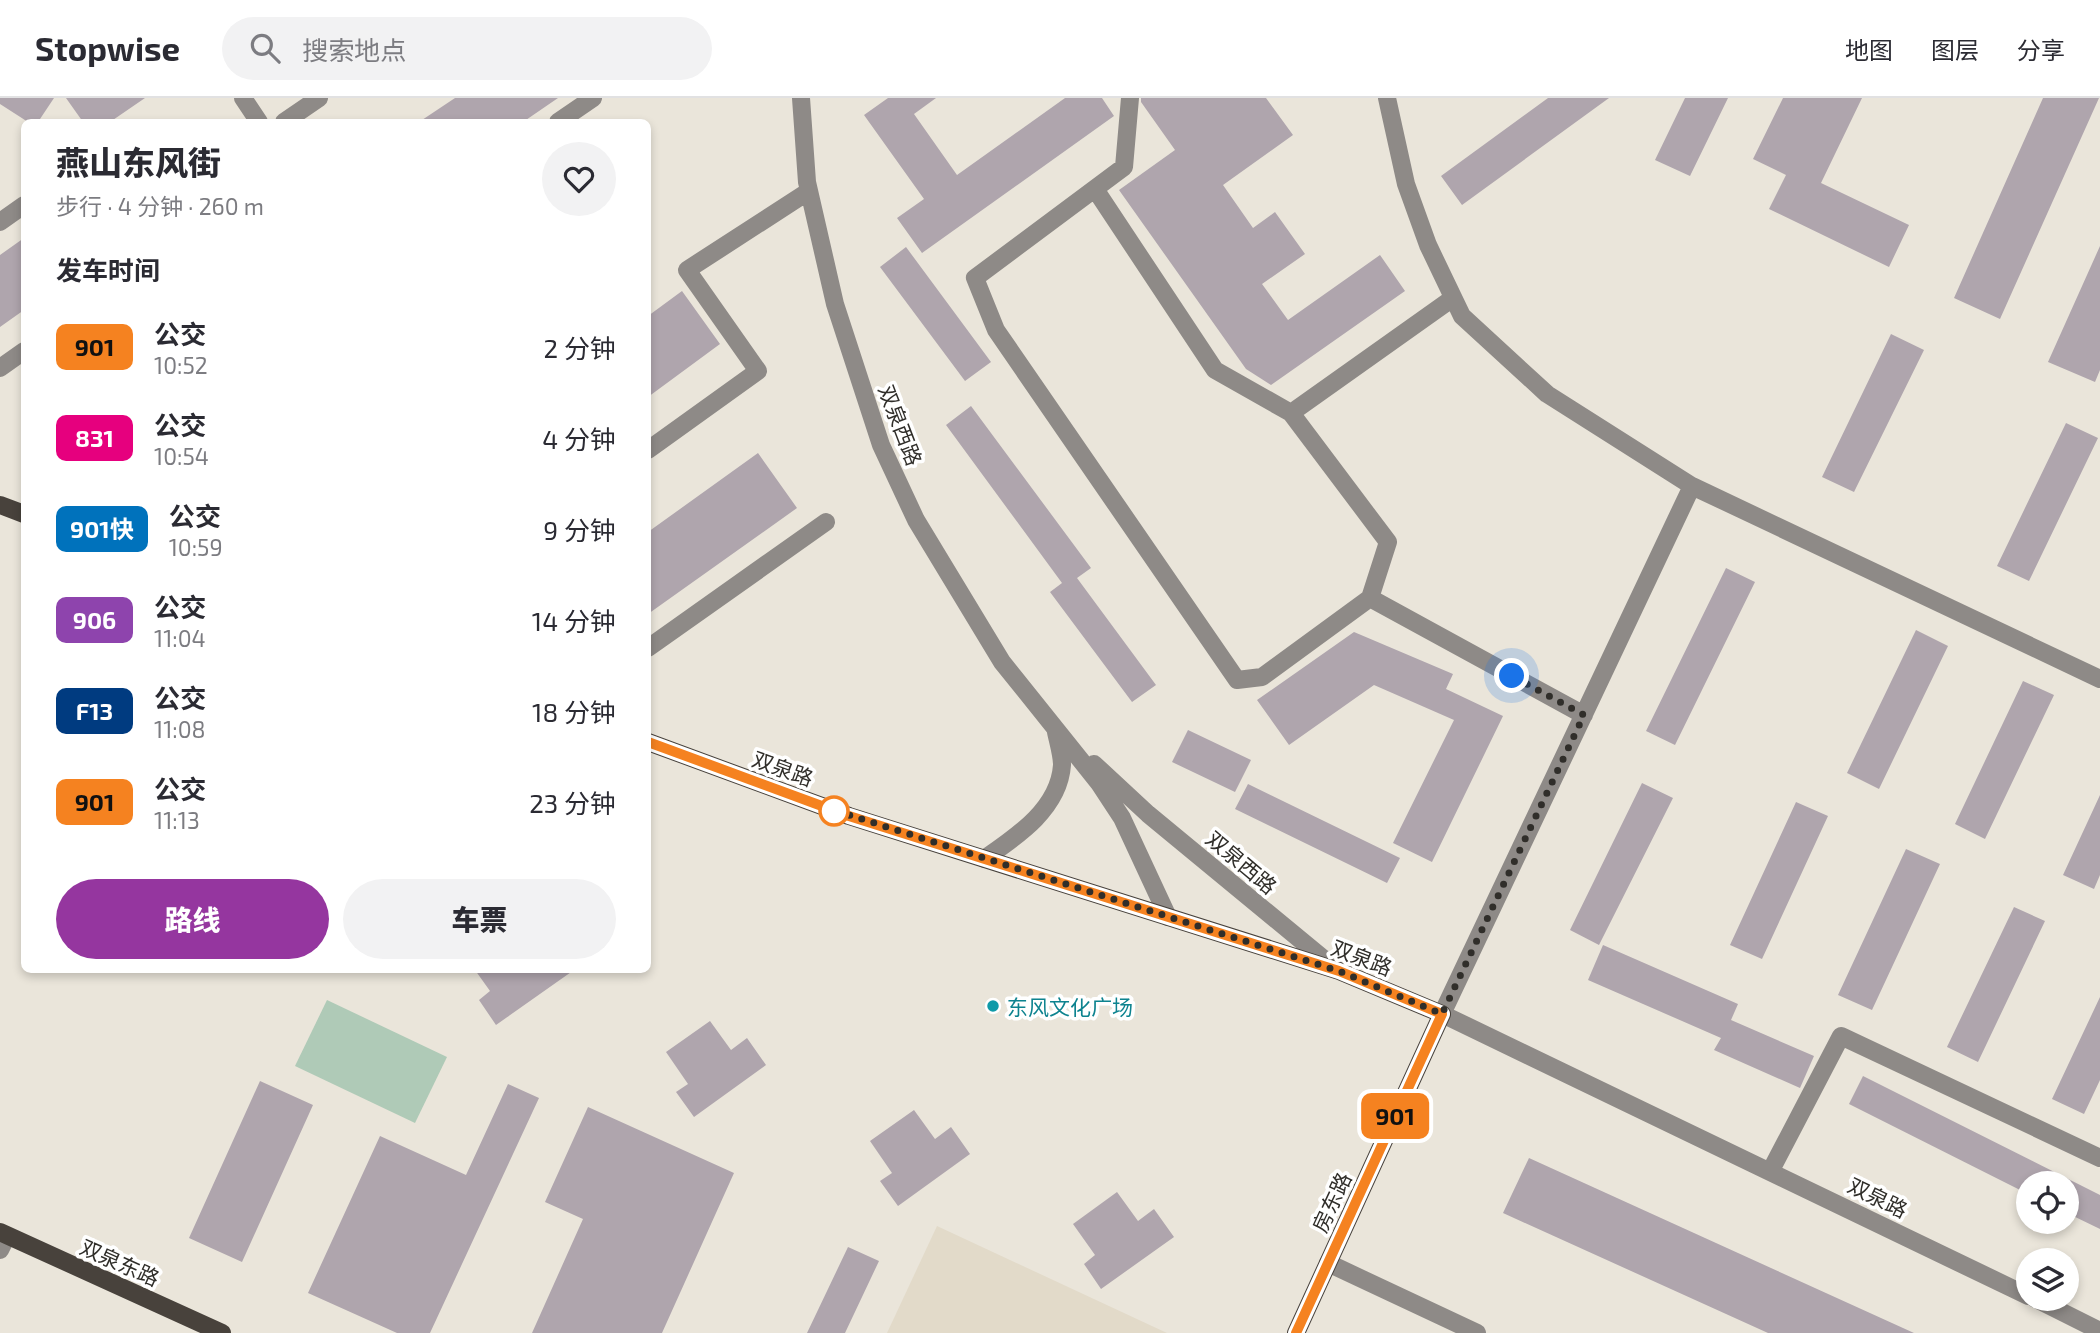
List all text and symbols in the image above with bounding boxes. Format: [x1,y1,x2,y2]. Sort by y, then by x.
search box [222,17,712,80]
text: Stopwise [35,28,180,68]
icon: search [246,29,284,67]
text: 搜索地点 [302,34,406,65]
text: 地图 [1845,35,1893,64]
text: 图层 [1931,35,1979,64]
text: 分享 [2017,35,2065,64]
text: 燕山东风街 [56,142,221,182]
button: heart [542,142,616,216]
text: 步行 · 4 分钟 · 260 m [56,192,264,220]
text: 发车时间 [56,254,160,285]
text: 公交 [154,318,206,349]
text: 901 [75,332,114,361]
text: 2 分钟 [544,332,616,363]
text: 10:52 [154,351,208,379]
street label: 双泉西路 [874,381,928,469]
text: 公交 [154,409,206,440]
text: 831 [75,423,114,452]
text: 4 分钟 [542,423,616,454]
text: 10:54 [154,442,209,470]
text: 公交 [169,500,221,531]
text: 901快 [70,514,134,543]
text: 9 分钟 [543,514,616,545]
text: 10:59 [169,533,223,561]
text: 公交 [154,591,206,622]
text: 906 [73,605,116,634]
text: 14 分钟 [532,605,616,636]
text: 11:04 [154,624,206,652]
your location [1494,658,1529,693]
text: 公交 [154,682,206,713]
text: F13 [76,696,113,725]
text: 18 分钟 [532,696,616,727]
text: 11:08 [154,715,206,743]
street label: 双泉路 [749,745,817,791]
text: 公交 [154,773,206,804]
text: 901 [75,787,114,816]
text: 23 分钟 [529,787,616,818]
unlabelled marker [819,796,849,826]
text: 11:13 [154,806,200,834]
street label: 双泉西路 [1202,825,1282,899]
button: 路线 [56,879,329,959]
button: 车票 [343,879,616,959]
street label: 双泉路 [1328,934,1396,980]
place label: 东风文化广场 [1007,994,1133,1019]
marker: 东风文化广场 [985,998,1001,1014]
line badge: 901 [1355,1093,1435,1139]
text: 901 [1375,1101,1415,1130]
street label: 房东路 [1306,1168,1356,1236]
map controls [2016,1171,2079,1311]
button: locate [2016,1171,2079,1234]
street label: 双泉路 [1844,1172,1912,1222]
street label: 双泉东路 [77,1233,163,1291]
button: layers [2016,1248,2079,1311]

